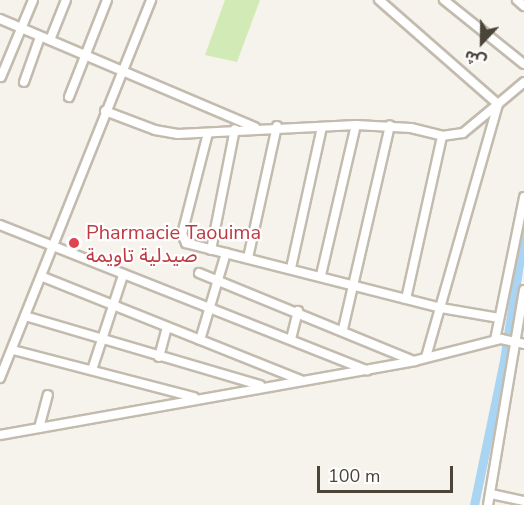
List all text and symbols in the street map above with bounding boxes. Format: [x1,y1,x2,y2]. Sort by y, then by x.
north arrow [452,12,512,72]
text: ش [461,44,490,73]
place label: Pharmacie Taouima صيدلية تاويمة [86,220,261,267]
marker: Pharmacie Taouima صيدلية تاويمة [67,236,81,250]
scale bar [320,454,456,492]
text: 100 m [328,464,380,488]

